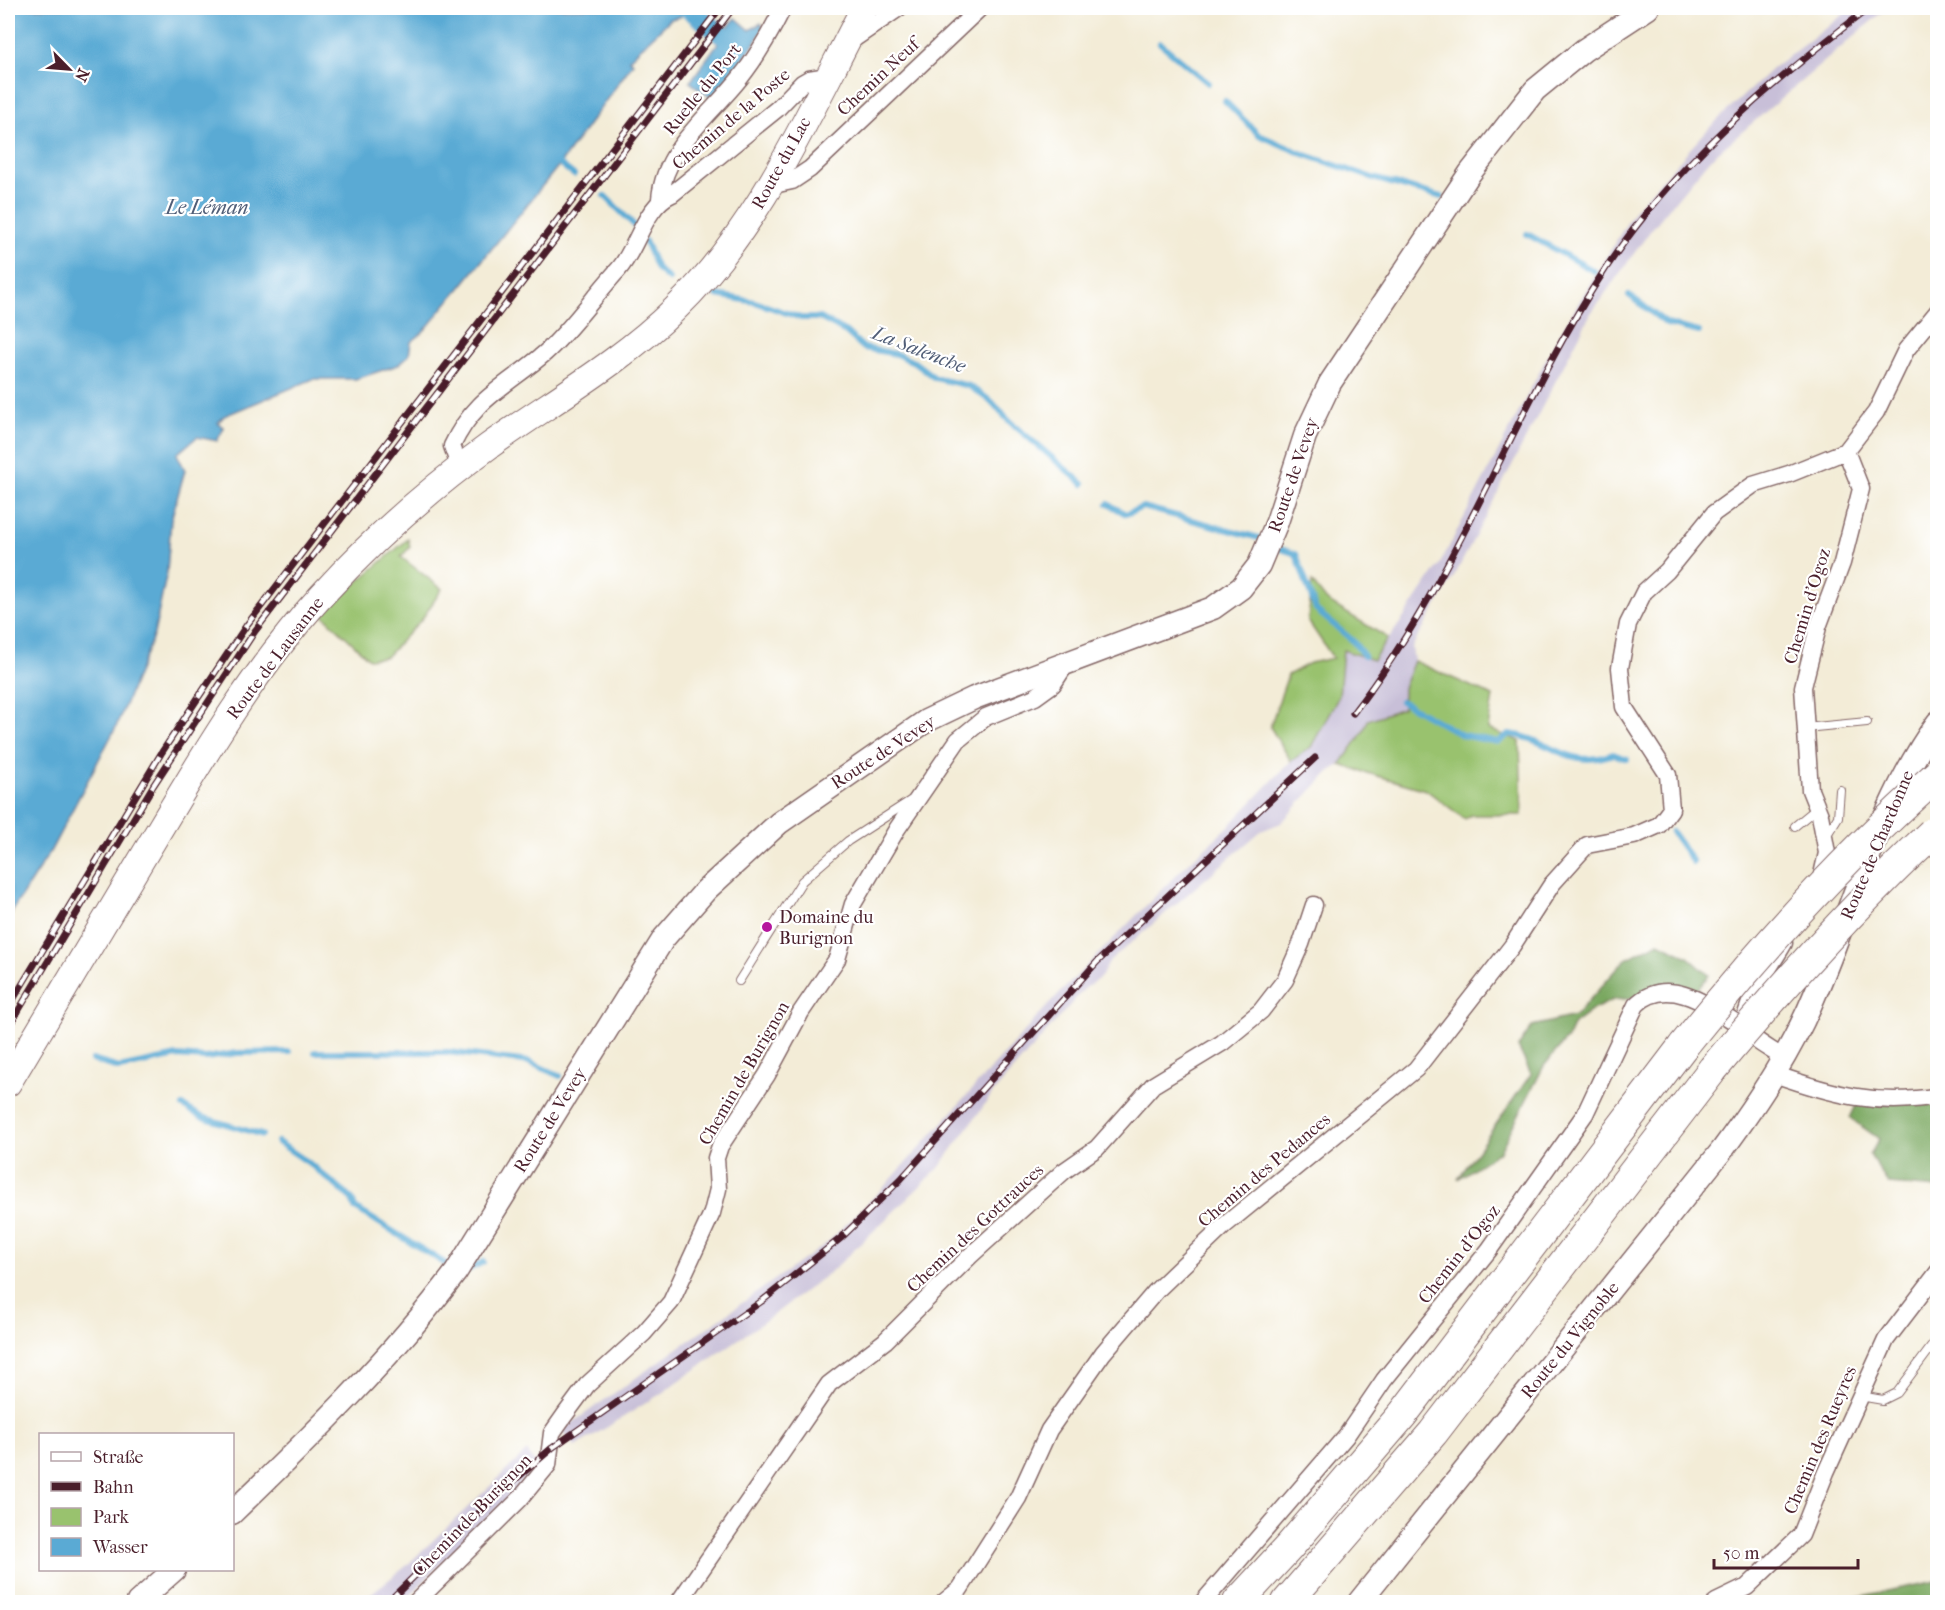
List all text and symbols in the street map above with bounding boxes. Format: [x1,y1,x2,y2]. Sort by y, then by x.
street label: Chemin Neuf [833,31,926,120]
north arrow [39,39,99,99]
street label: Ruelle du Port [659,39,746,139]
street label: Chemin de la Poste [668,64,794,175]
text: N [71,66,93,85]
street label: Route du Lac [748,113,815,213]
water label: Le Léman [163,196,249,219]
water label: La Salenche [867,320,970,378]
street label: Route de Vevey [1264,414,1323,535]
street label: Chemin d'Ogoz [1780,546,1835,667]
street label: Route de Lausanne [223,593,328,724]
street label: Route de Vevey [827,710,940,794]
street label: Route de Chardonne [1837,767,1918,923]
place label: Domaine du Burignon [779,907,873,949]
marker: Domaine du Burignon [760,920,774,934]
street label: Chemin de Burignon [695,997,794,1149]
street label: Route de Vevey [510,1063,592,1177]
street label: Chemin des Pedances [1194,1109,1335,1232]
street label: Chemin des Gottrauces [903,1159,1048,1297]
street label: Chemin d'Ogoz [1414,1200,1505,1308]
street label: Route du Vignoble [1517,1278,1624,1403]
street label: Chemin des Rueyres [1780,1363,1861,1517]
legend [39,1433,234,1571]
text: Straße [93,1447,144,1468]
street label: Chemin de Burignon [408,1449,537,1581]
text: Bahn [93,1477,134,1498]
text: Park [93,1507,130,1528]
scale bar [1714,1532,1858,1570]
text: Wasser [92,1537,148,1558]
text: 50 m [1723,1543,1760,1564]

